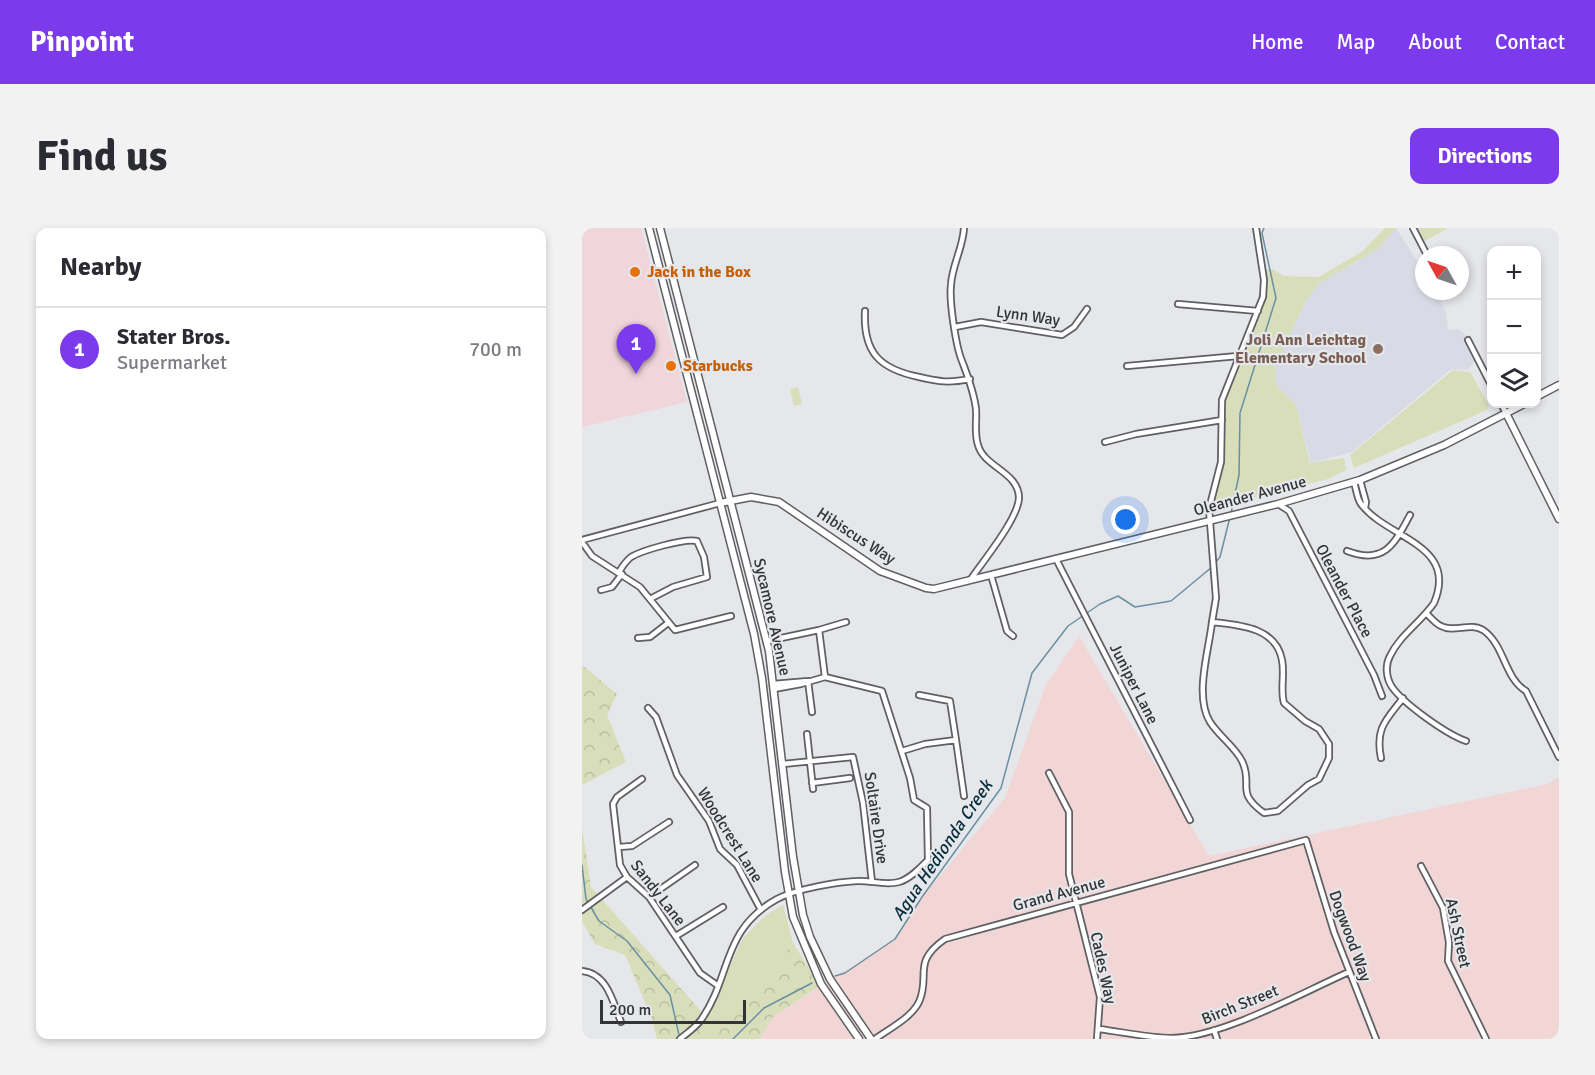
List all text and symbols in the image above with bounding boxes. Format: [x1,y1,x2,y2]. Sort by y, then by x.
text: Pinpoint [30,25,134,59]
text: Home [1251,29,1304,55]
text: Map [1337,29,1375,55]
text: About [1408,29,1462,55]
text: Contact [1495,29,1565,55]
button: Directions [1410,128,1559,184]
text: Find us [36,131,167,182]
north arrow [1415,246,1469,300]
map controls [1487,246,1541,408]
button: + [1487,246,1541,300]
text: Nearby [60,251,141,283]
place label: Jack in the Box [647,262,751,282]
marker: Jack in the Box [628,265,642,279]
button: − [1487,300,1541,354]
street label: Lynn Way [995,302,1062,330]
text: Stater Bros. [117,323,231,350]
pin: 1 [616,324,656,374]
place label: Joli Ann Leichtag Elementary School [1235,330,1366,368]
text: 1 [74,337,85,362]
text: 700 m [469,337,522,362]
marker: Joli Ann Leichtag Elementary School [1371,342,1385,356]
text: Supermarket [117,350,227,375]
button: layers [1487,354,1541,408]
place label: Starbucks [683,356,753,376]
marker: Starbucks [664,359,678,373]
street label: Oleander Avenue [1191,471,1309,521]
street label: Hibiscus Way [813,503,900,569]
your location [1111,505,1140,534]
street label: Oleander Place [1311,541,1377,641]
street label: Sycamore Avenue [749,556,795,678]
street label: Juniper Lane [1105,640,1163,728]
street label: Soltaire Drive [860,771,892,865]
water label: Agua Hedionda Creek [887,774,998,924]
street label: Woodcrest Lane [693,784,767,886]
street label: Sandy Lane [626,856,690,930]
street label: Grand Avenue [1011,872,1107,916]
street label: Dogwood Way [1324,888,1376,985]
street label: Ash Street [1441,896,1475,970]
street label: Cades Way [1086,930,1120,1006]
street label: Birch Street [1199,980,1282,1029]
scale bar [600,997,746,1024]
text: 200 m [609,1000,651,1020]

